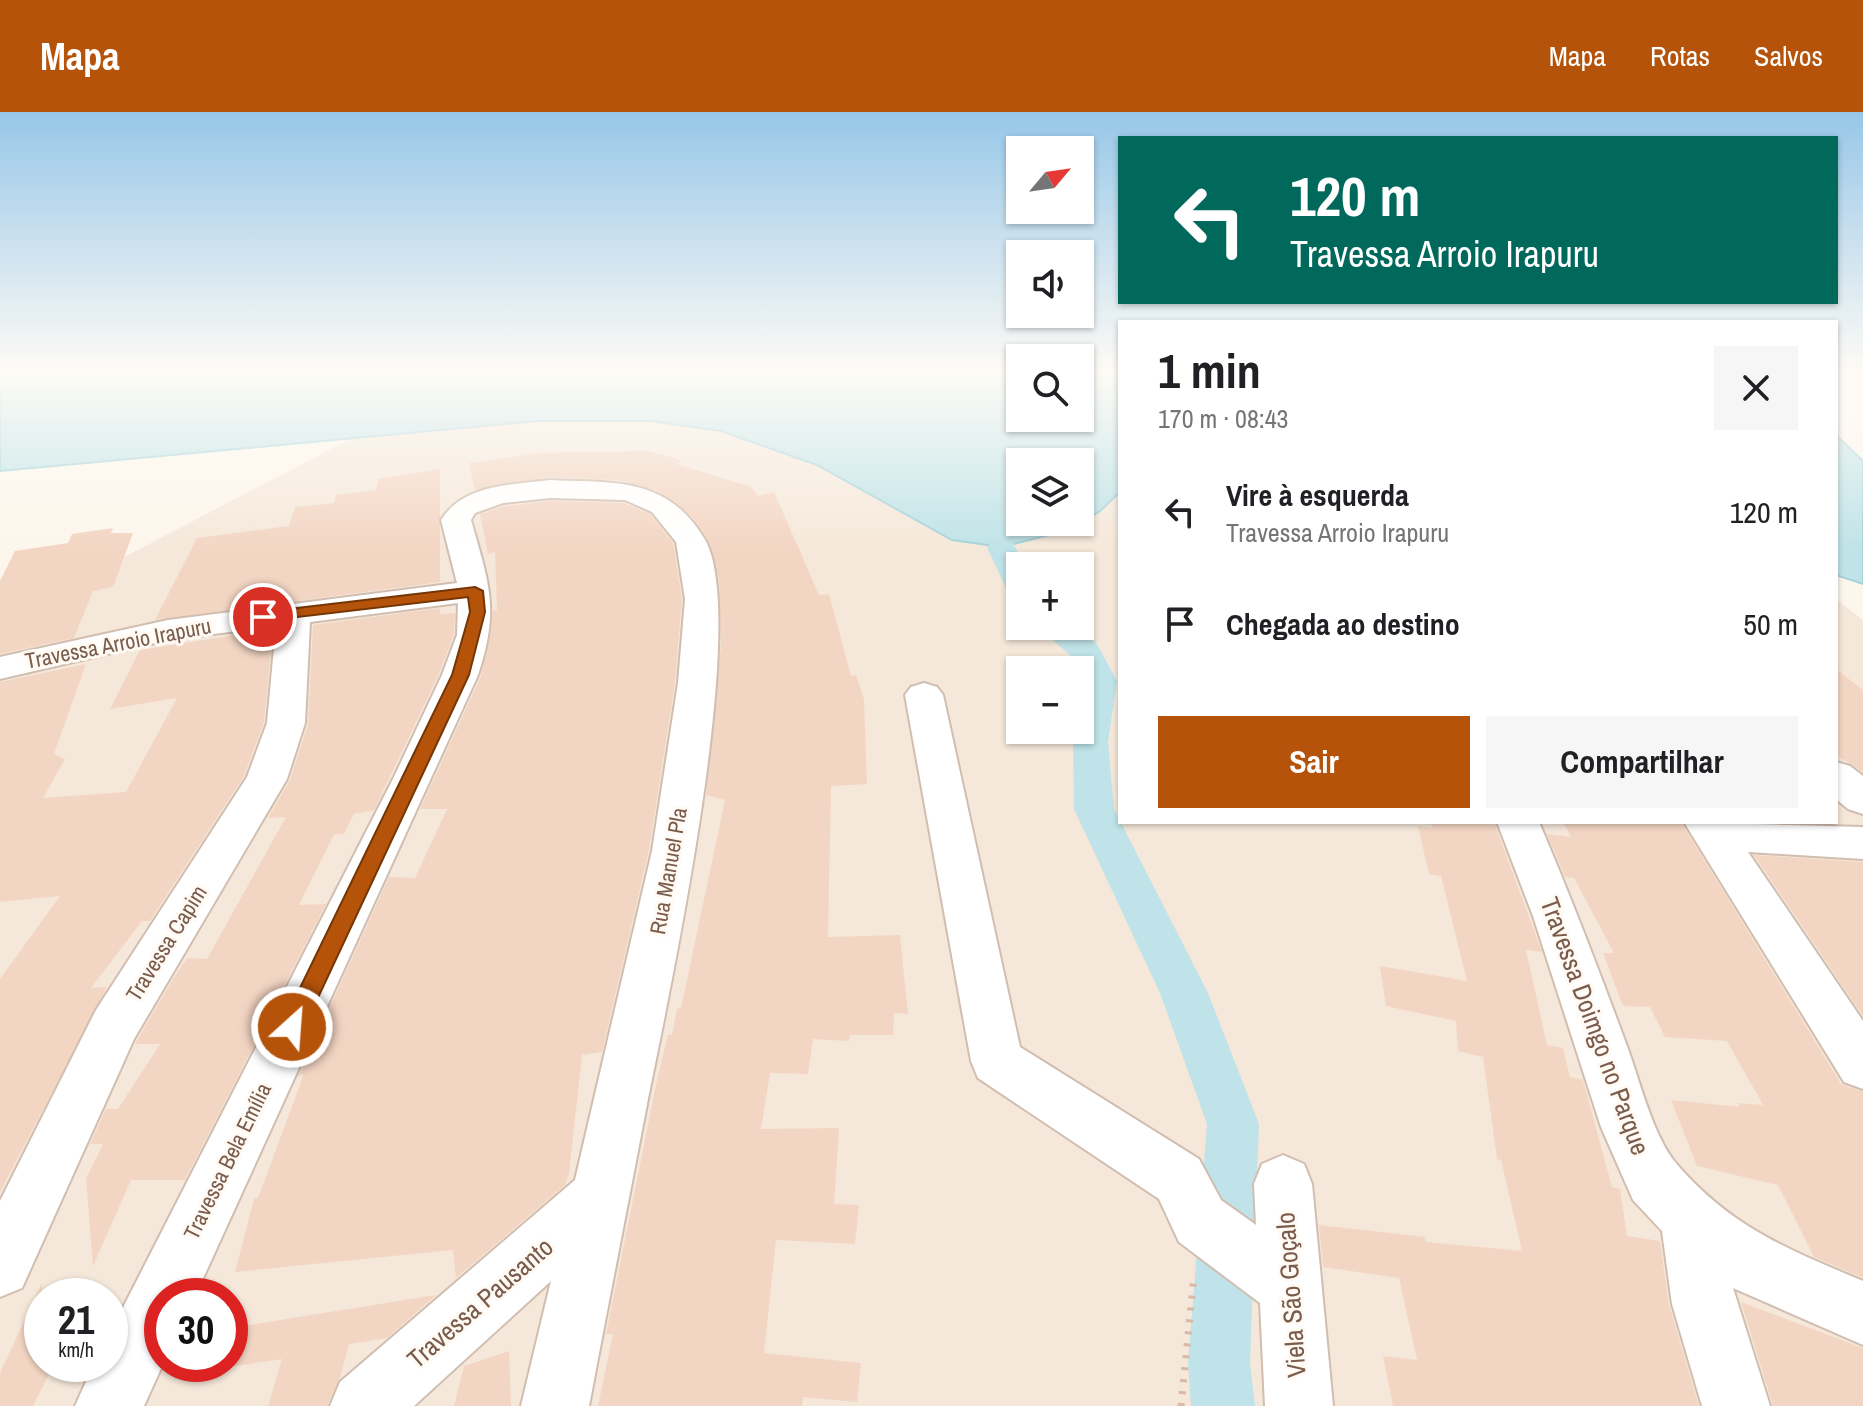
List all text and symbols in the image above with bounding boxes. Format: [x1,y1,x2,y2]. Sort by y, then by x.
text: Mapa [40,31,120,82]
text: Mapa [1549,37,1606,75]
text: Rotas [1650,37,1710,75]
text: Salvos [1754,37,1823,75]
north arrow [1006,136,1094,224]
map controls [1006,136,1094,744]
text: 120 m [1290,158,1420,233]
icon: left [1158,168,1262,272]
text: Travessa Arroio Irapuru [1290,230,1599,278]
button: sound [1006,240,1094,328]
text: 1 min [1158,338,1261,403]
button: search [1006,344,1094,432]
button: close [1714,346,1798,430]
text: 170 m · 08:43 [1158,401,1288,436]
button: layers [1006,448,1094,536]
text: Vire à esquerda [1226,475,1409,515]
icon: left [1158,490,1202,534]
text: 120 m [1730,492,1798,532]
text: Travessa Arroio Irapuru [1226,515,1449,550]
button: + [1006,552,1094,640]
pin [229,583,297,651]
icon: arrive [241,595,285,639]
icon: arrive [1158,602,1202,646]
text: Chegada ao destino [1226,604,1460,644]
text: 50 m [1743,604,1798,644]
street label: Travessa Arroio Irapuru [22,610,214,676]
button: − [1006,656,1094,744]
button: Sair [1158,716,1470,808]
button: Compartilhar [1486,716,1798,808]
street label: Rua Manuel Pla [642,805,694,937]
street label: Travessa Capim [118,879,214,1007]
street label: Travessa Doimgo no Parque [1533,892,1658,1160]
position arrow [250,985,334,1069]
street label: Travessa Bela Emília [176,1078,278,1244]
street label: Viela São Goçalo [1267,1211,1314,1379]
street label: Travessa Pausanto [399,1229,560,1376]
speed limit sign: 30 [144,1278,248,1382]
text: 21 [58,1293,94,1346]
text: km/h [58,1336,94,1363]

